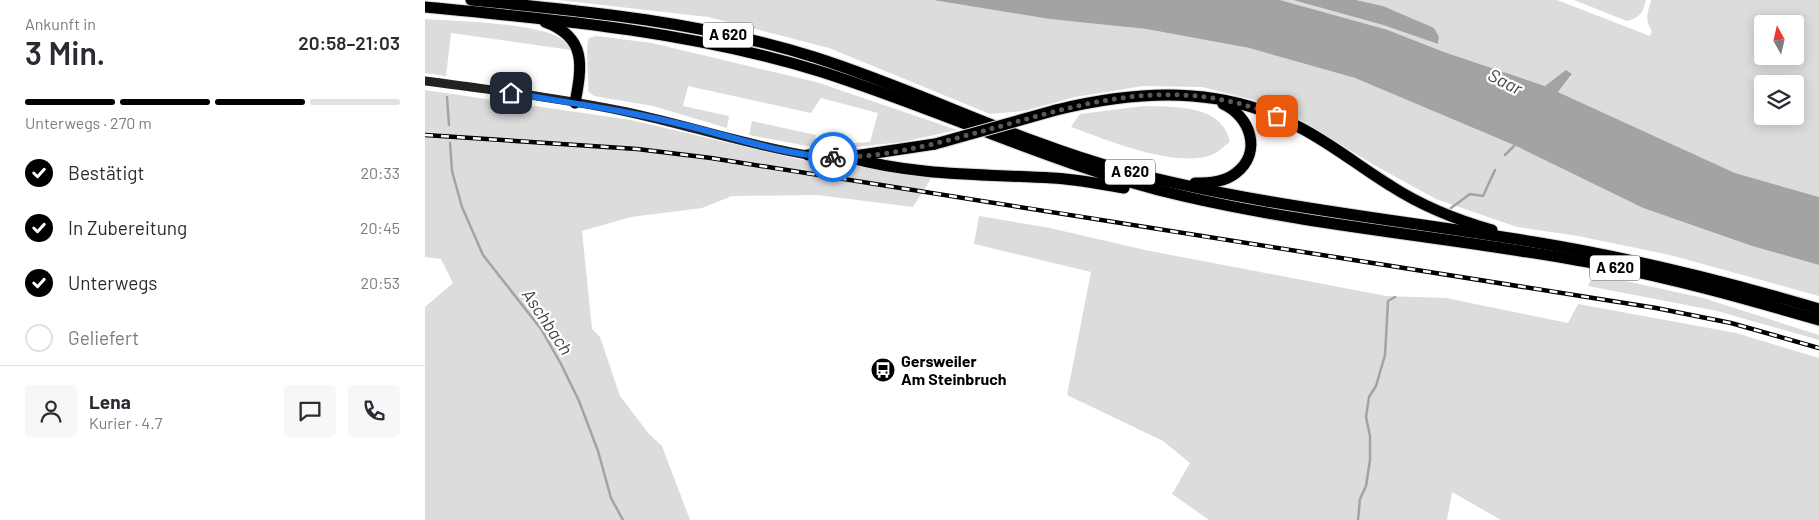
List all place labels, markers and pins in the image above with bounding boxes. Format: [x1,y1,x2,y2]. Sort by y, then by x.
pin [490,72,532,114]
pin [1256,95,1298,137]
place label: Gersweiler Am Steinbruch [901,351,1007,388]
bus stop icon: Gersweiler Am Steinbruch [870,357,896,383]

